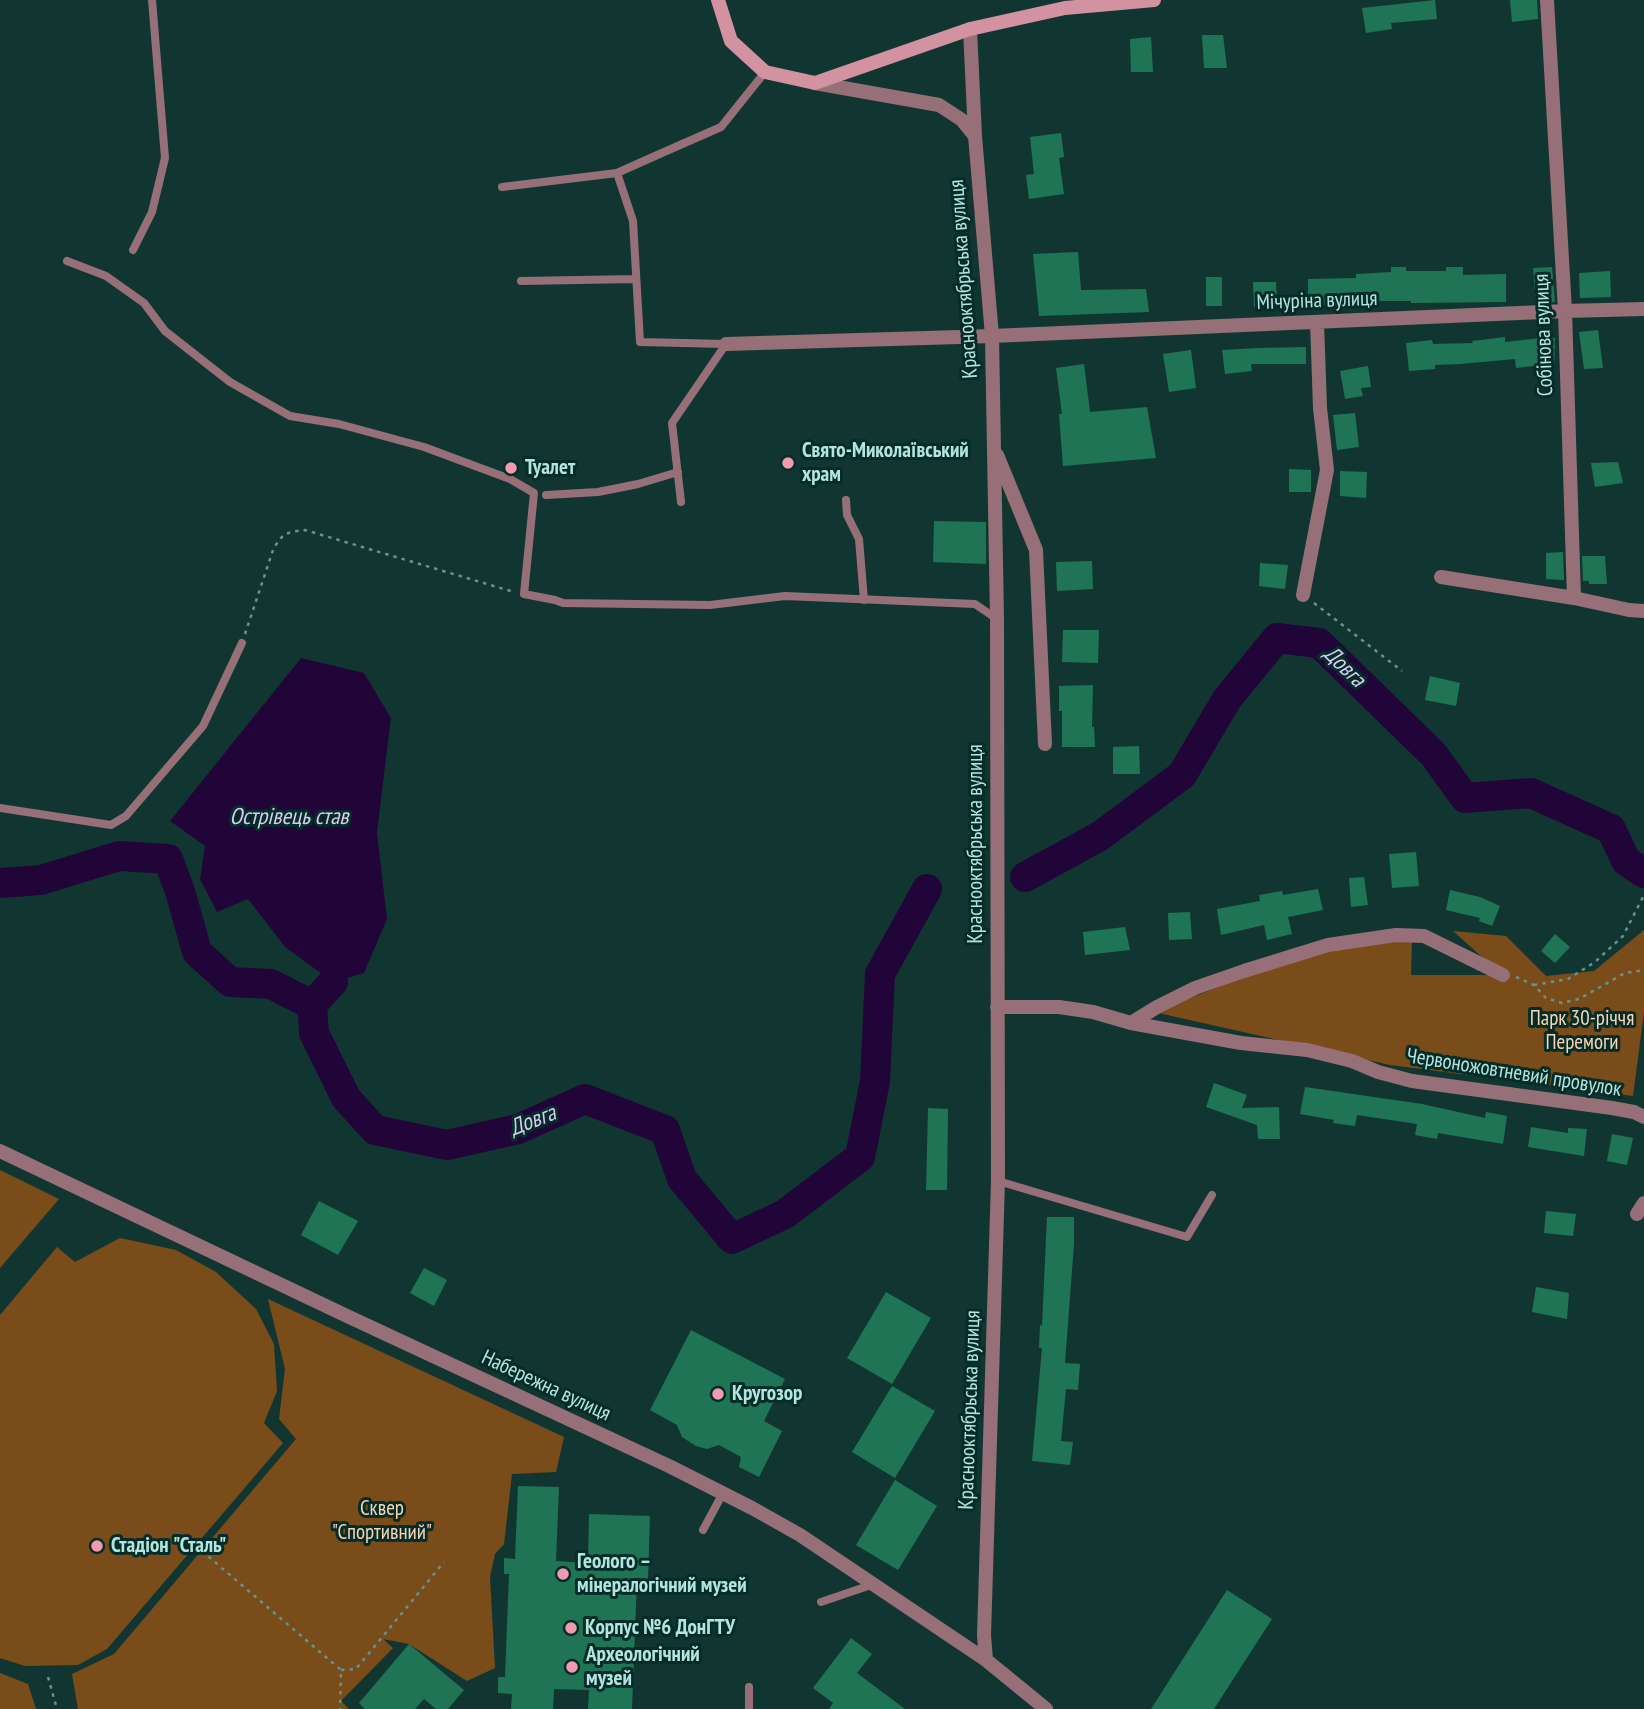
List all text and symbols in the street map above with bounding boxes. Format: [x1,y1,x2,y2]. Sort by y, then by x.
street label: Краснооктябрьська вулиця [944,179,984,379]
street label: Собінова вулиця [1529,273,1559,397]
street label: Мічуріна вулиця [1256,286,1378,316]
place label: Свято-Миколаївський храм [802,438,969,488]
place label: Туалет [525,455,575,481]
marker: Свято-Миколаївський храм [780,455,796,471]
marker: Туалет [503,460,519,476]
water label: Довга [1317,641,1371,693]
street label: Краснооктябрьська вулиця [963,744,989,944]
water label: Острівець став [229,803,349,831]
park label: Парк 30-річчя Перемоги [1530,1006,1634,1056]
street label: Червоножовтневий провулок [1405,1044,1623,1102]
water label: Довга [506,1100,560,1142]
street label: Краснооктябрьська вулиця [954,1310,986,1510]
street label: Набережна вулиця [477,1345,615,1427]
place label: Кругозор [732,1381,802,1407]
marker: Кругозор [710,1386,726,1402]
park label: Сквер "Спортивний" [332,1496,432,1546]
place label: Стадіон "Сталь" [111,1533,226,1559]
marker: Стадіон "Сталь" [89,1538,105,1554]
place label: Геолого – мінералогічний музей [577,1549,747,1599]
marker: Геолого – мінералогічний музей [555,1566,571,1582]
place label: Корпус №6 ДонГТУ [585,1615,735,1641]
marker: Корпус №6 ДонГТУ [563,1620,579,1636]
place label: Археологічний музей [586,1642,700,1692]
marker: Археологічний музей [564,1659,580,1675]

